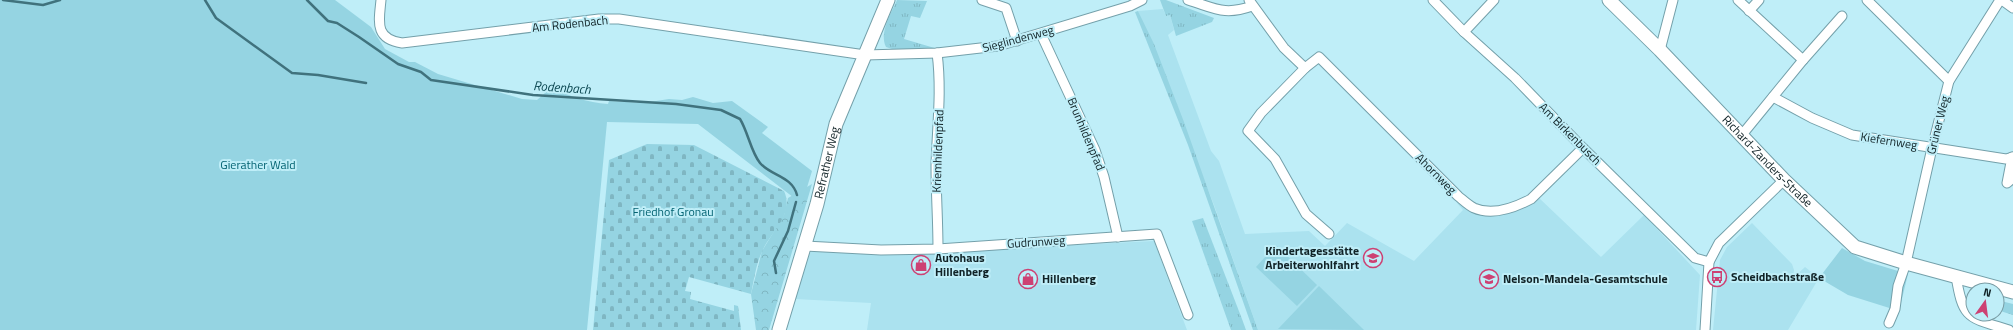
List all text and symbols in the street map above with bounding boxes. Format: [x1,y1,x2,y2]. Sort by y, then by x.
street label: Am Rodenbach [531,10,609,37]
street label: Sieglindenweg [980,20,1056,57]
water label: Rodenbach [533,75,592,99]
street label: Brunhildenpfad [1063,94,1110,173]
street label: Grüner Weg [1921,94,1954,156]
street label: Am Birkenbusch [1535,98,1606,169]
street label: Kriemhildenpfad [927,109,948,193]
street label: Richard-Zanders-Straße [1718,111,1817,211]
street label: Refrather Weg [809,125,844,201]
street label: Kiefernweg [1859,127,1919,154]
street label: Ahornweg [1411,149,1461,199]
park label: Gierather Wald [220,155,296,174]
park label: Friedhof Gronau [632,202,714,221]
street label: Gudrunweg [1006,230,1066,253]
place label: Kindertagesstätte Arbeiterwohlfahrt [1265,241,1360,274]
school or university icon: Kindertagesstätte Arbeiterwohlfahrt [1362,247,1384,269]
place label: Autohaus Hillenberg [935,248,990,281]
shop icon: Autohaus Hillenberg [910,254,932,276]
bus stop icon: Scheidbachstraße [1706,266,1728,288]
place label: Scheidbachstraße [1731,267,1824,286]
shop icon: Hillenberg [1017,268,1039,290]
school or university icon: Nelson-Mandela-Gesamtschule [1478,268,1500,290]
place label: Hillenberg [1042,269,1097,288]
place label: Nelson-Mandela-Gesamtschule [1503,269,1668,288]
north arrow [1965,282,2005,322]
text: N [1982,284,1993,301]

